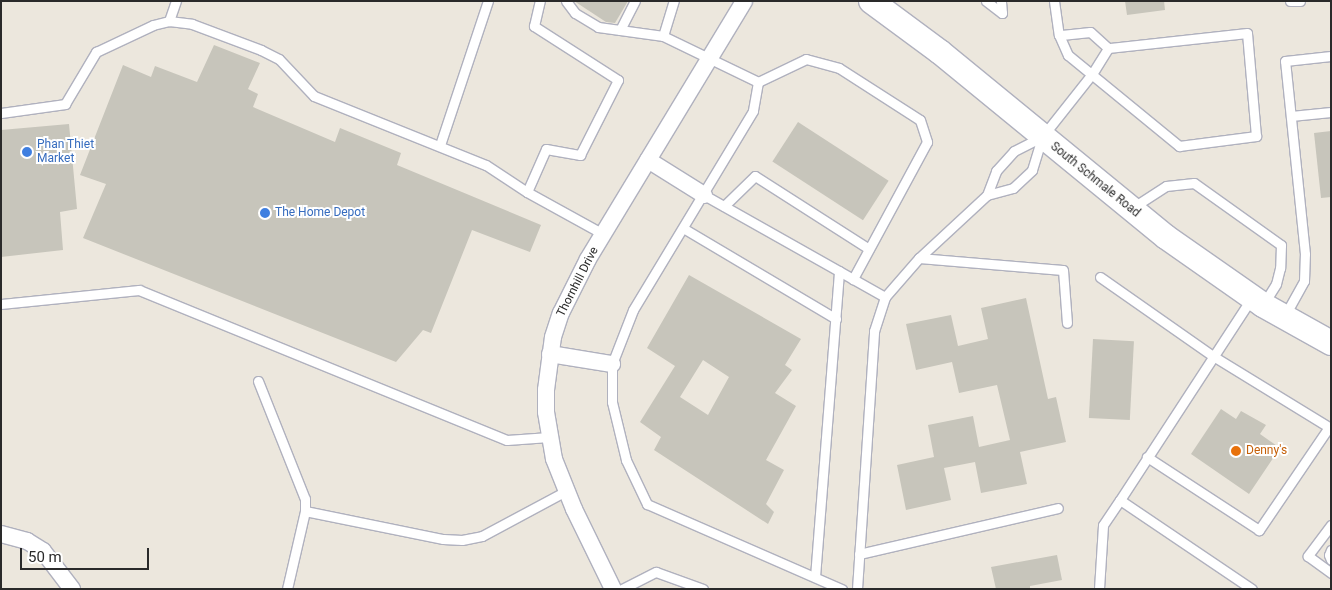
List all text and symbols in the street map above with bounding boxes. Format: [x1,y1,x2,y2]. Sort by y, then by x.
place label: Phan Thiet Market [37,138,94,166]
street label: South Schmale Road [1047,139,1143,221]
marker: Phan Thiet Market [21,146,33,158]
place label: The Home Depot [275,206,365,220]
marker: The Home Depot [259,207,271,219]
street label: Thornhill Drive [554,245,602,319]
place label: Denny's [1246,444,1287,458]
marker: Denny's [1230,445,1242,457]
scale bar [22,538,151,570]
text: 50 m [28,548,62,566]

